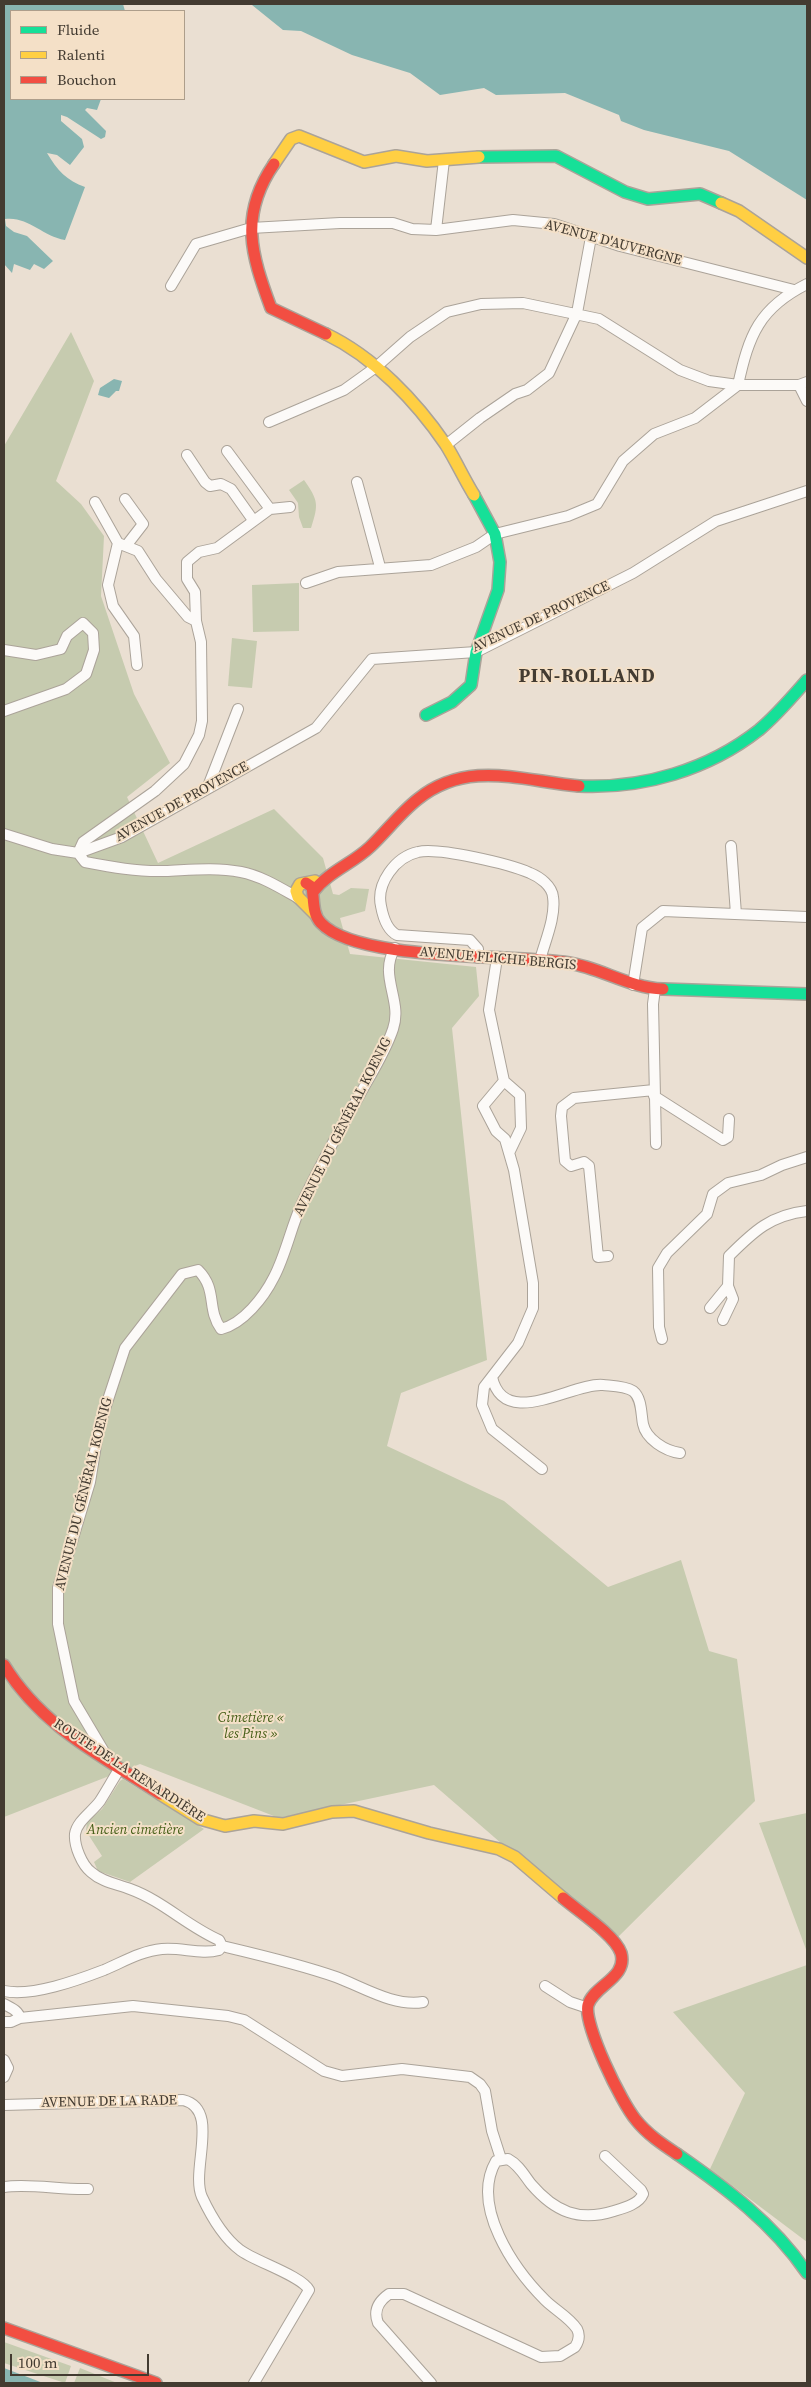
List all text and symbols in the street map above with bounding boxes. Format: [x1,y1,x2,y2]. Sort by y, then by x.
legend [10,10,185,100]
text: Fluide [57,19,99,40]
text: Ralenti [57,44,105,65]
text: Bouchon [57,69,117,90]
street label: AVENUE D'AUVERGNE [542,217,684,269]
street label: AVENUE DE PROVENCE [470,578,612,656]
district label: PIN-ROLLAND [517,666,657,688]
street label: AVENUE DE PROVENCE [112,758,252,846]
street label: AVENUE FLICHE BERGIS [419,944,577,974]
street label: AVENUE DU GÉNÉRAL KOENIG [291,1035,395,1219]
street label: AVENUE DU GÉNÉRAL KOENIG [52,1396,116,1592]
park label: Cimetière « les Pins » [218,1710,284,1742]
street label: ROUTE DE LA RENARDIÈRE [50,1716,208,1826]
park label: Ancien cimetière [87,1822,183,1838]
street label: AVENUE DE LA RADE [41,2092,177,2112]
scale bar [12,2344,151,2376]
text: 100 m [18,2352,58,2373]

